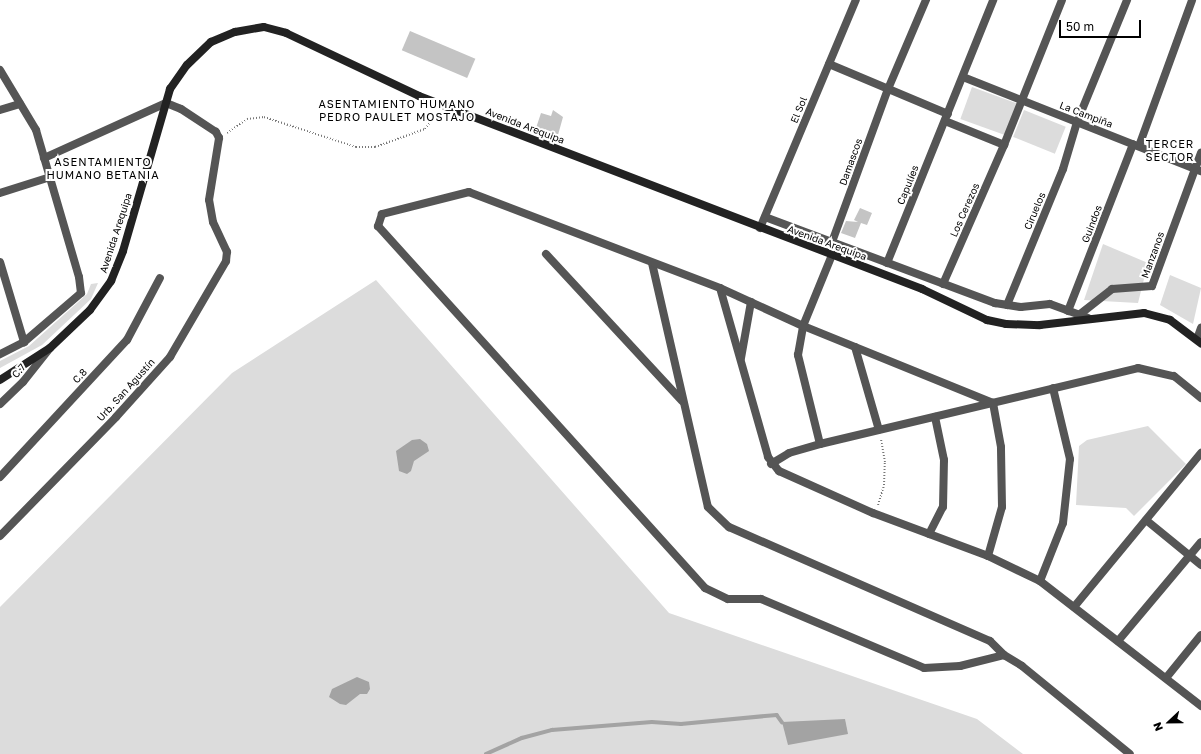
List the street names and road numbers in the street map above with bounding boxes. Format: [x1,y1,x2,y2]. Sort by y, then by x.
street label: El Sol [788,95,810,125]
street label: La Campiña [1058,99,1114,131]
street label: Avenida Arequipa [484,105,566,147]
street label: Damascos [837,137,865,187]
street label: Capulíes [895,163,921,207]
street label: Los Cerezos [948,181,982,239]
street label: Ciruelos [1022,190,1048,232]
street label: Avenida Arequipa [97,191,135,275]
street label: Guindos [1079,203,1105,245]
street label: Avenida Arequipa [786,223,868,263]
street label: Manzanos [1139,230,1167,280]
street label: Urb. San Agustín [95,356,157,424]
street label: C.7 [10,361,28,381]
street label: C.8 [70,366,90,386]

